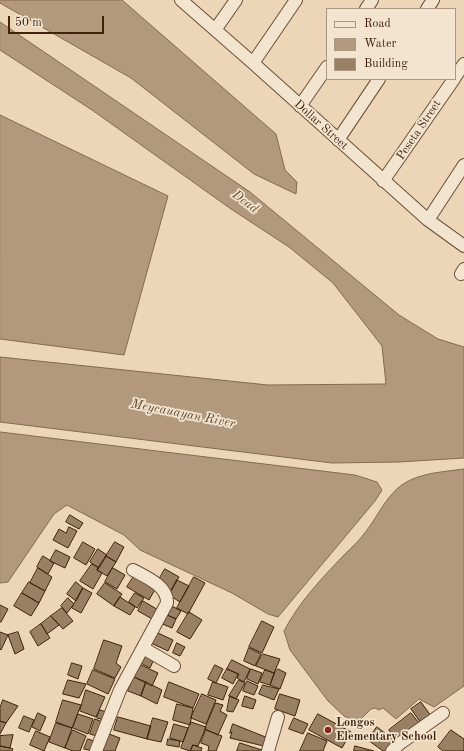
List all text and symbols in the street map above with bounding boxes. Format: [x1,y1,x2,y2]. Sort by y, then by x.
scale bar [10,8,106,34]
legend [326,8,456,80]
text: 50 m [15,17,42,29]
text: Road [364,18,391,30]
text: Water [364,38,396,50]
text: Building [364,58,408,70]
street label: Dollar Street [291,97,351,153]
street label: Peseta Street [394,97,444,163]
water label: Dead [229,187,261,217]
water label: Meycauayan River [130,396,236,432]
place label: Longos Elementary School [336,716,436,744]
marker: Longos Elementary School [323,725,333,735]

